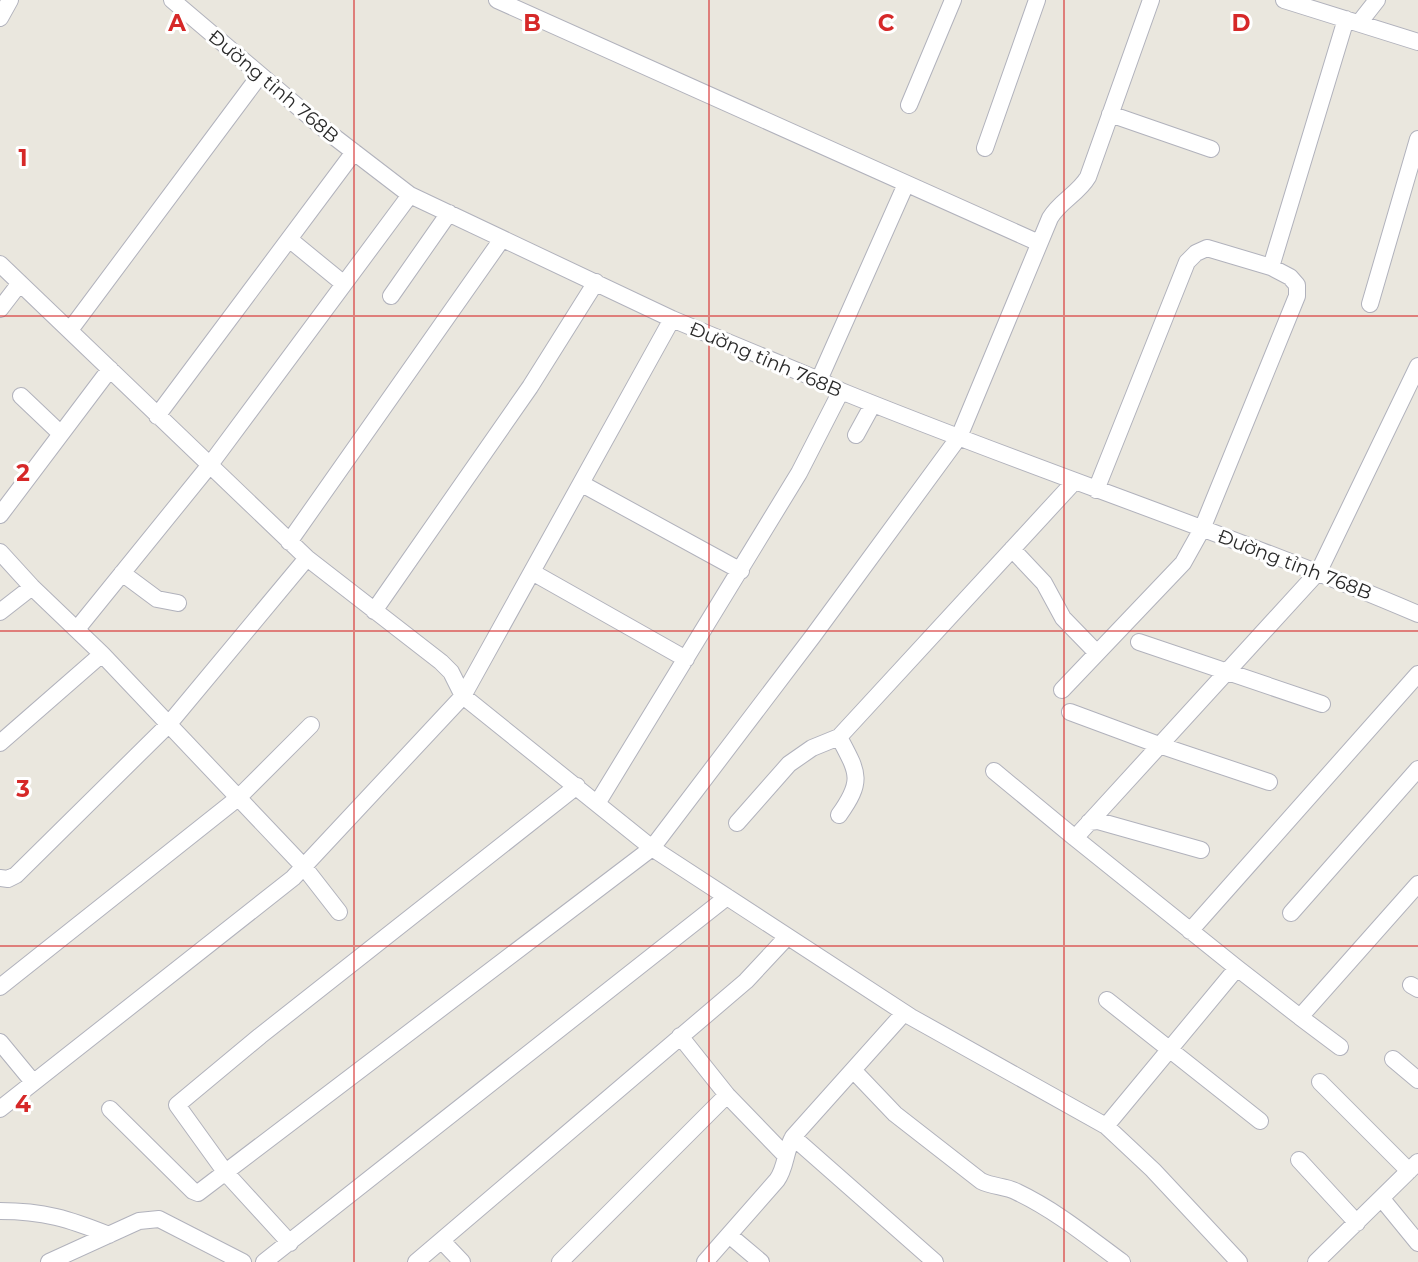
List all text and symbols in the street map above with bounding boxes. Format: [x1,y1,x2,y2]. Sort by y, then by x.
text: A [167,9,186,37]
text: B [523,9,541,37]
text: C [878,9,895,37]
text: D [1232,9,1251,37]
street label: Đường tỉnh 768B [204,25,344,148]
text: 1 [18,144,28,172]
street label: Đường tỉnh 768B [686,317,845,402]
text: 2 [16,459,30,487]
street label: Đường tỉnh 768B [1214,524,1375,604]
text: 3 [15,775,30,803]
text: 4 [15,1090,31,1118]

